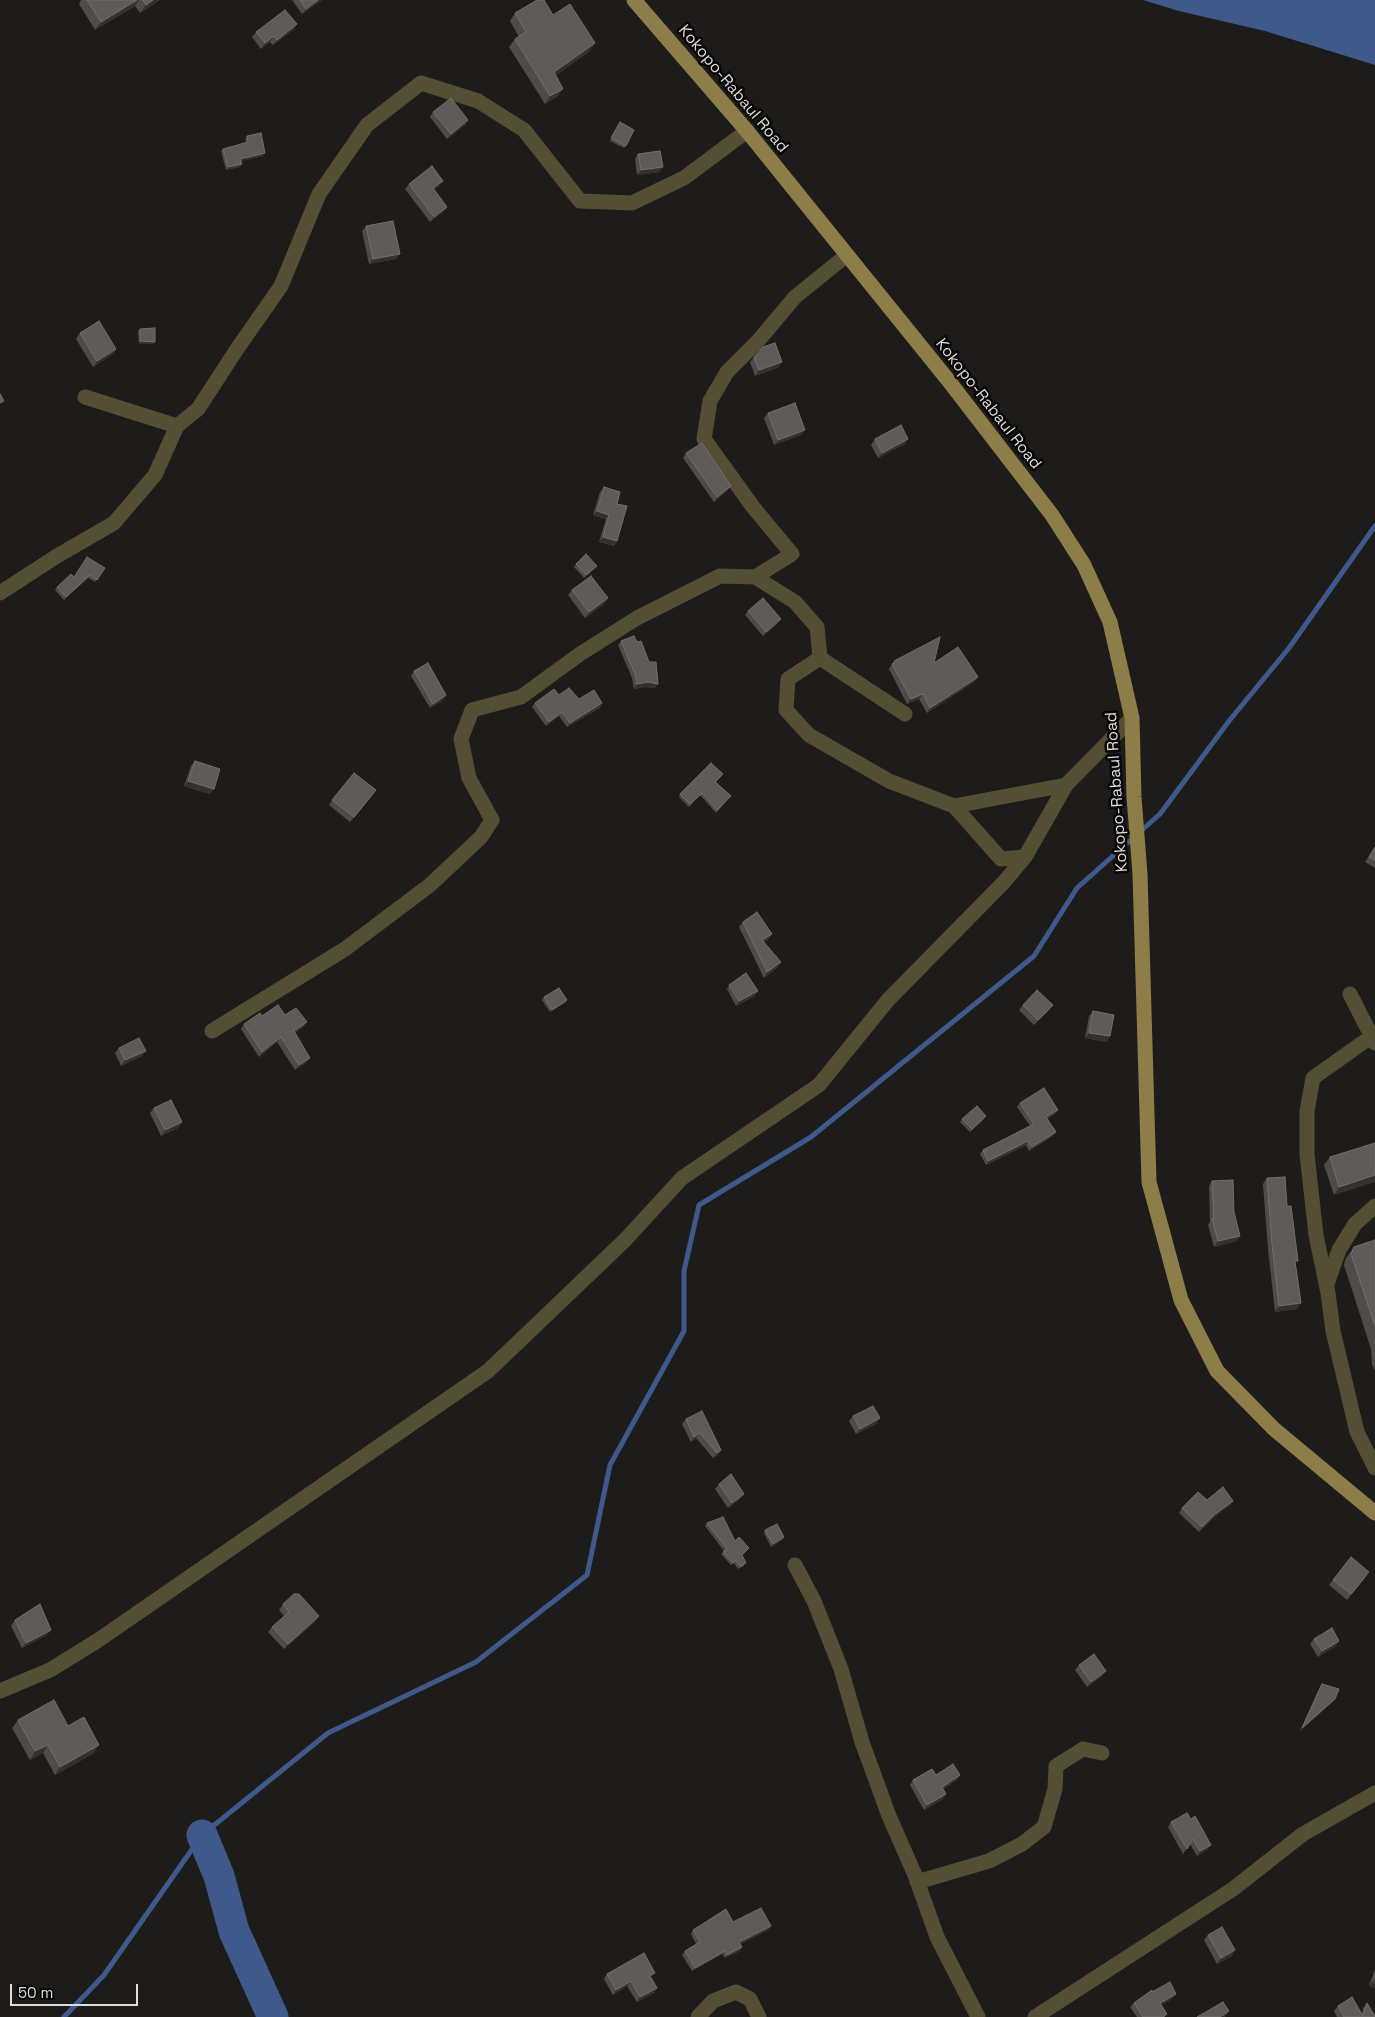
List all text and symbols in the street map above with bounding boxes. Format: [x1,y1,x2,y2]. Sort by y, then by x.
street label: Kokopo-Rabaul Road [674,21,792,157]
street label: Kokopo-Rabaul Road [931,335,1045,473]
street label: Kokopo-Rabaul Road [1102,711,1132,873]
scale bar [12,1974,140,2006]
text: 50 m [18,1983,53,2002]

